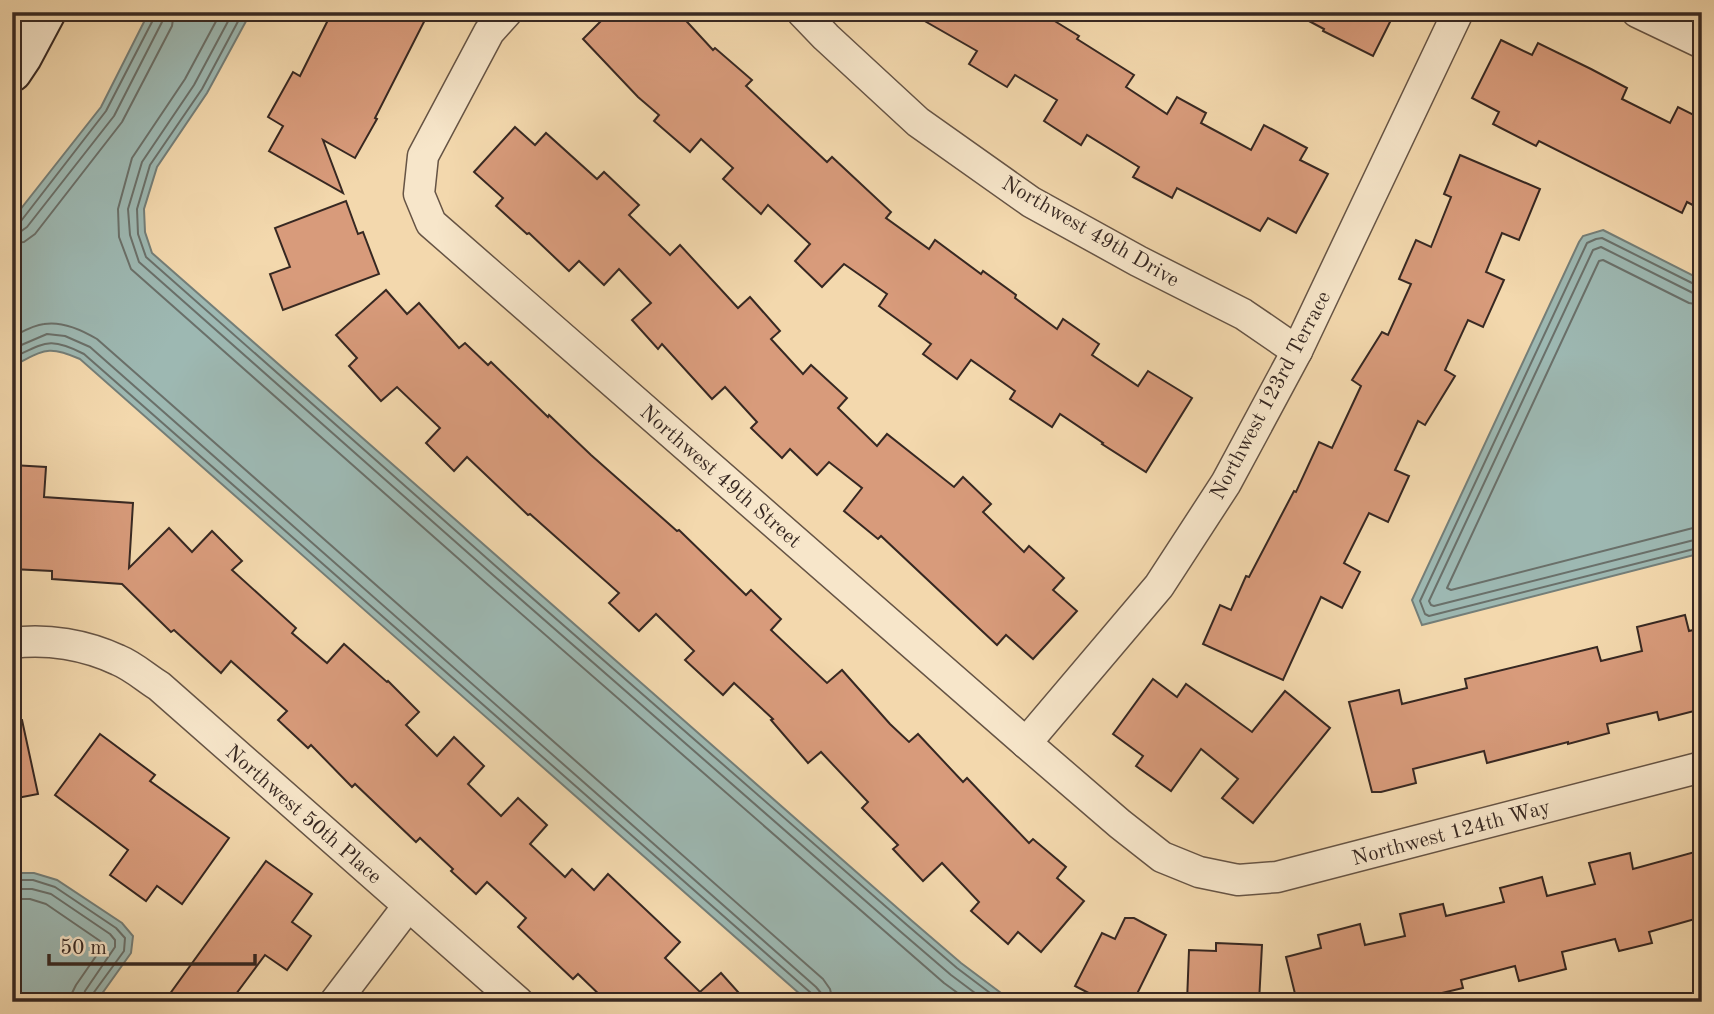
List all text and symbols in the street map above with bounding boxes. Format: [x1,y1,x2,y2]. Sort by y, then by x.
street label: Northwest 49th Drive [998,173,1182,292]
street label: Northwest 123rd Terrace [1207,288,1335,503]
street label: Northwest 49th Street [635,402,805,553]
street label: Northwest 50th Place [221,742,385,888]
street label: Northwest 124th Way [1350,797,1553,870]
scale bar [49,923,256,967]
text: 50 m [60,938,107,959]

